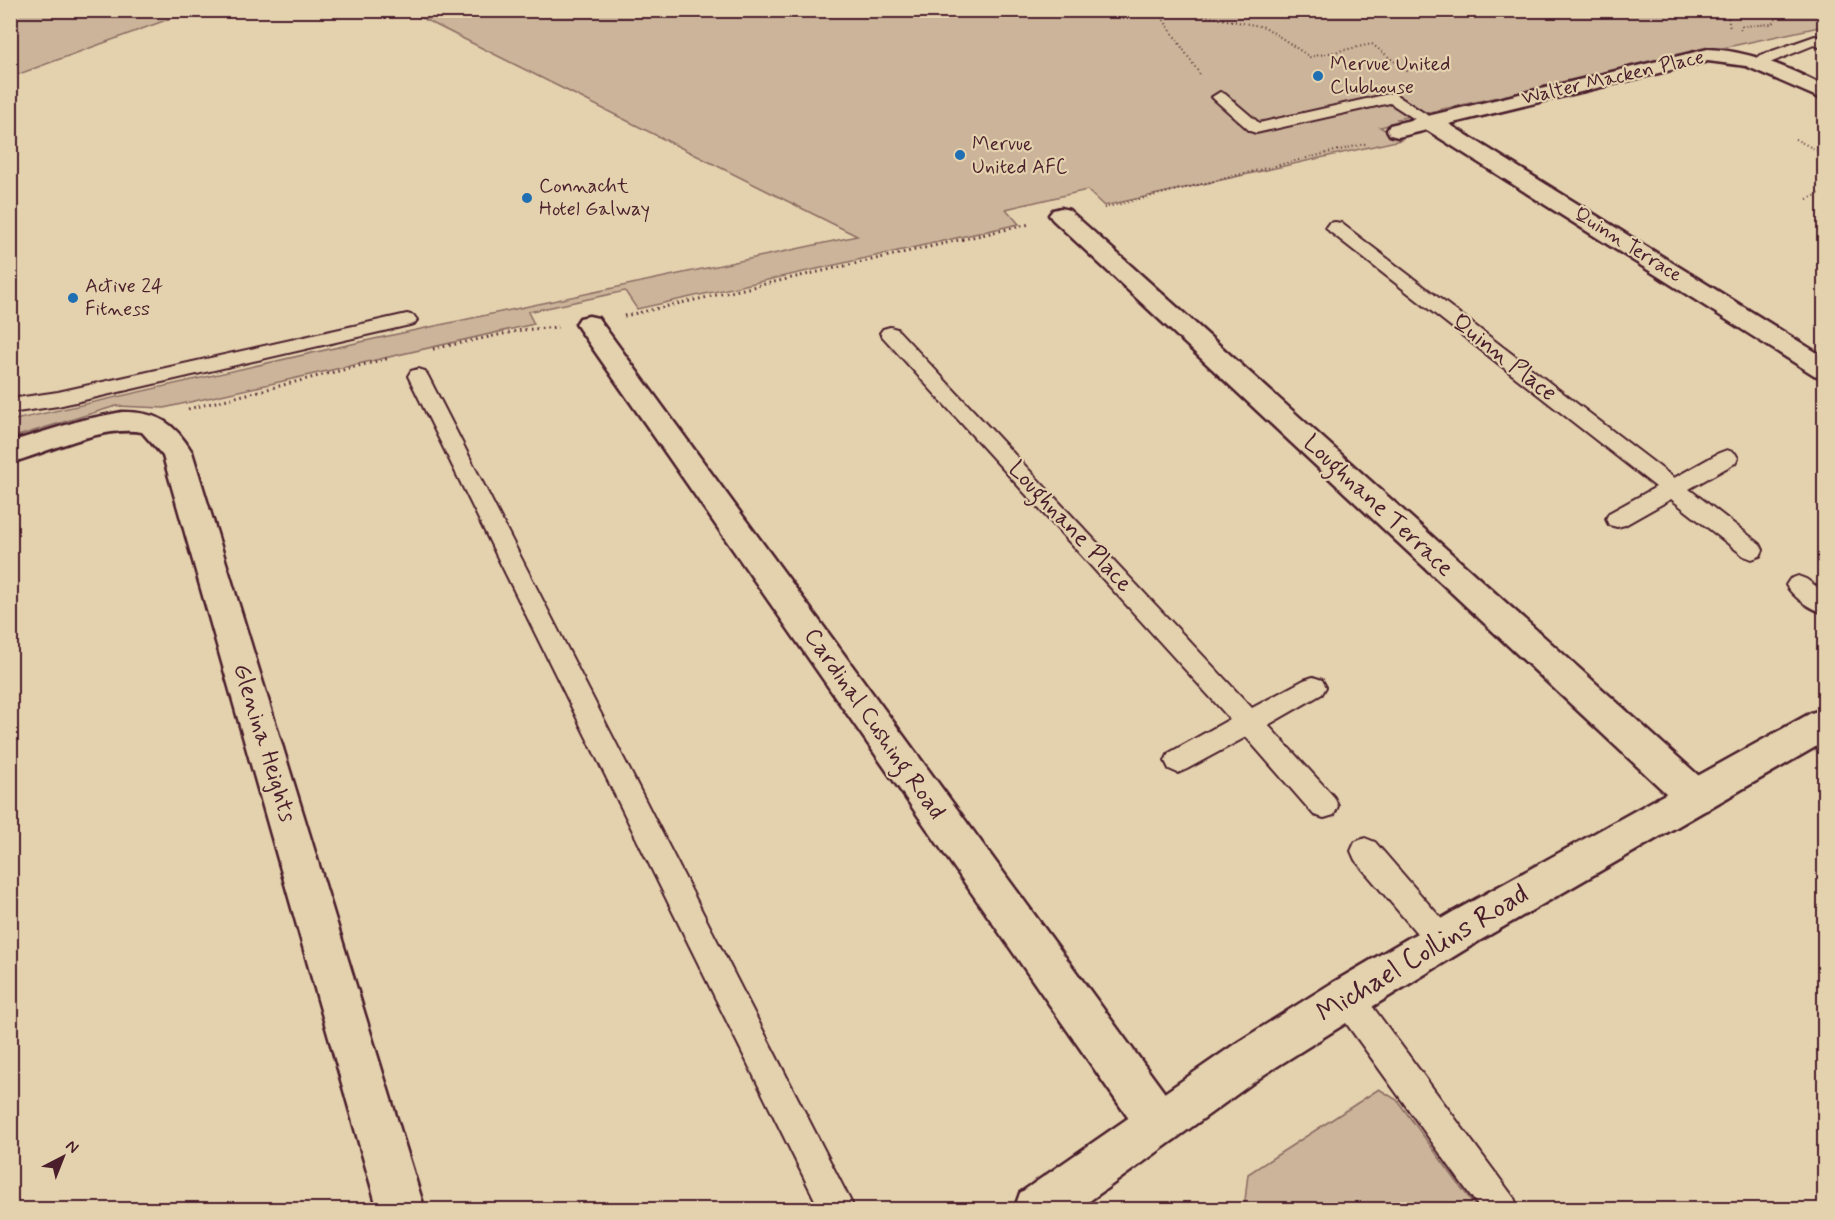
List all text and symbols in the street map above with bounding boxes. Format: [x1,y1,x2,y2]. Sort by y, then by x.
street label: Walter Macken Place [1519,44,1707,112]
place label: Mervue United Clubhouse [1330,51,1450,101]
marker: Mervue United Clubhouse [1311,69,1325,83]
place label: Mervue United AFC [972,131,1068,181]
marker: Mervue United AFC [953,148,967,162]
place label: Connacht Hotel Galway [539,173,650,223]
marker: Connacht Hotel Galway [520,191,534,205]
street label: Quinn Terrace [1569,201,1687,289]
place label: Active 24 Fitness [85,273,163,323]
marker: Active 24 Fitness [66,291,80,305]
street label: Quinn Place [1445,307,1563,409]
street label: Loughnane Terrace [1294,428,1460,586]
street label: Loughnane Place [999,455,1139,602]
street label: Cardinal Cushing Road [794,622,952,828]
street label: Glenina Heights [225,660,303,826]
street label: Michael Collins Road [1310,876,1536,1032]
north arrow [33,1127,93,1187]
text: N [61,1136,83,1158]

